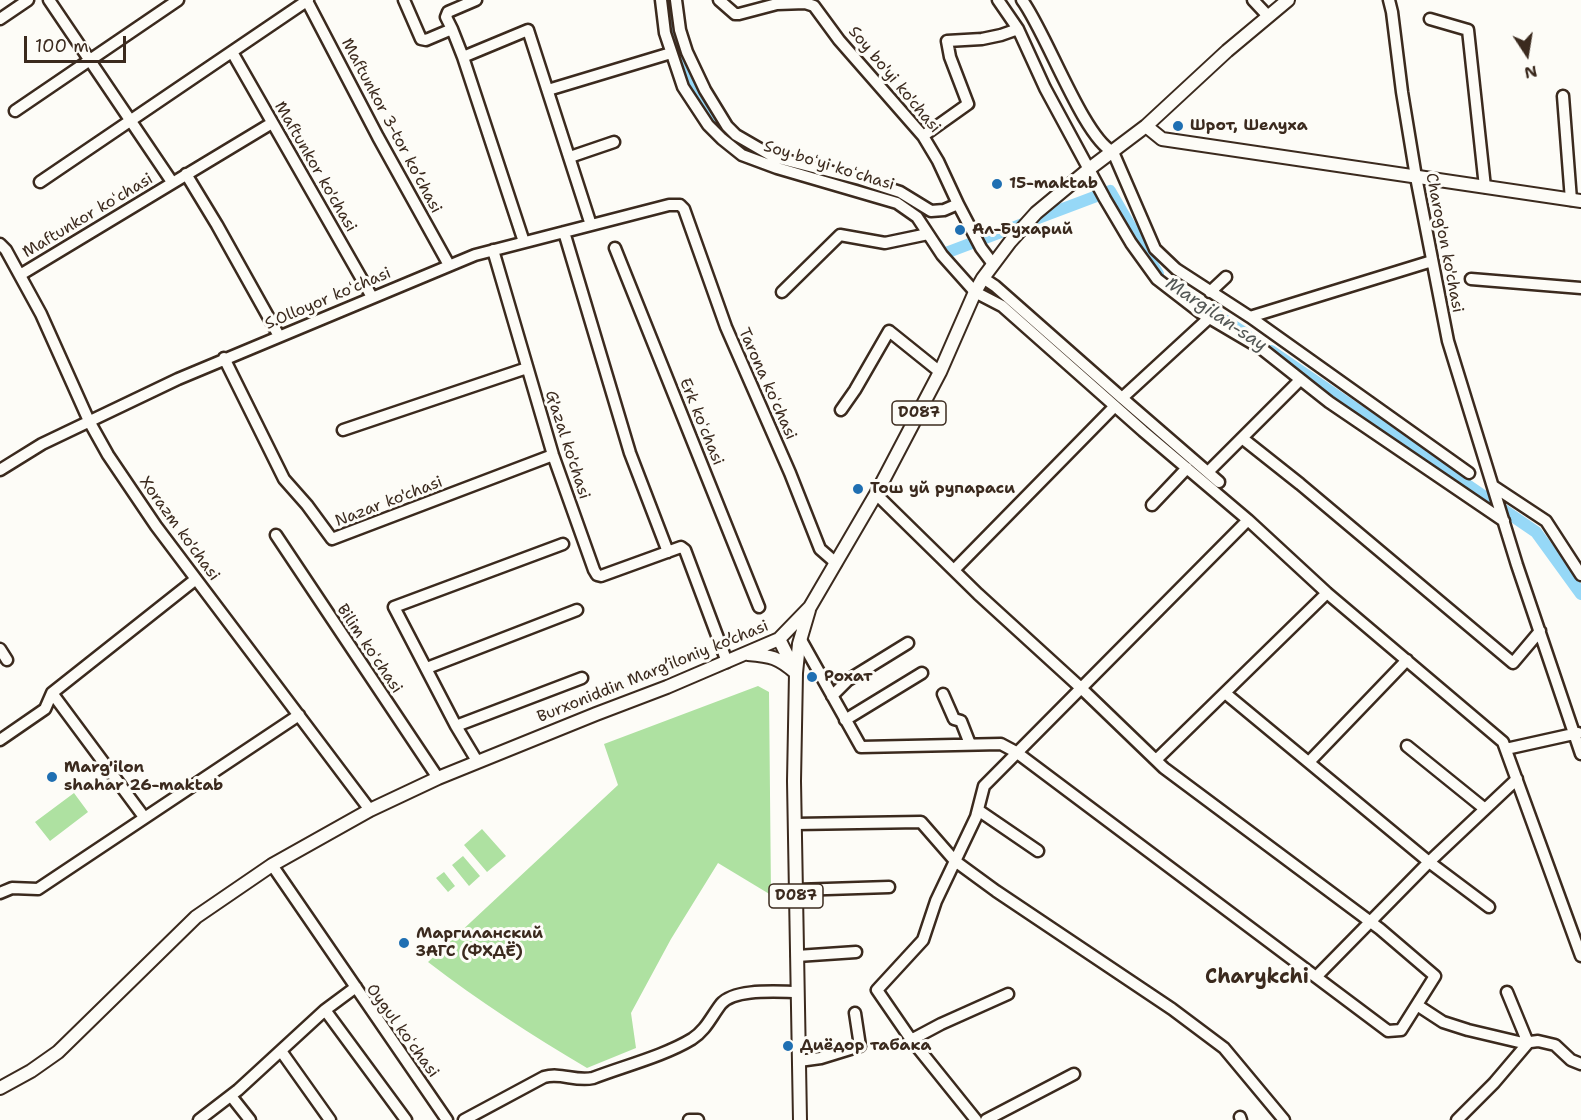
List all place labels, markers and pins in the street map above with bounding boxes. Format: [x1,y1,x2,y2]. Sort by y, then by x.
place label: Шрот, Шелуха [1190,116,1308,136]
marker: Шрот, Шелуха [1171,119,1185,133]
place label: 15-maktab [1009,174,1098,194]
marker: 15-maktab [990,177,1004,191]
place label: Ал-Бухарий [972,220,1073,240]
marker: Ал-Бухарий [953,223,967,237]
place label: Тош уй рупараси [870,479,1015,499]
marker: Тош уй рупараси [851,482,865,496]
place label: Рохат [824,667,873,687]
marker: Рохат [805,670,819,684]
place label: Marg'ilon shahar 26-maktab [64,758,223,796]
marker: Marg'ilon shahar 26-maktab [45,770,59,784]
place label: Маргиланский ЗАГС (ФХДЁ) [416,924,543,962]
marker: Маргиланский ЗАГС (ФХДЁ) [397,936,411,950]
place label: Диёдор табака [800,1036,931,1056]
marker: Диёдор табака [781,1039,795,1053]

